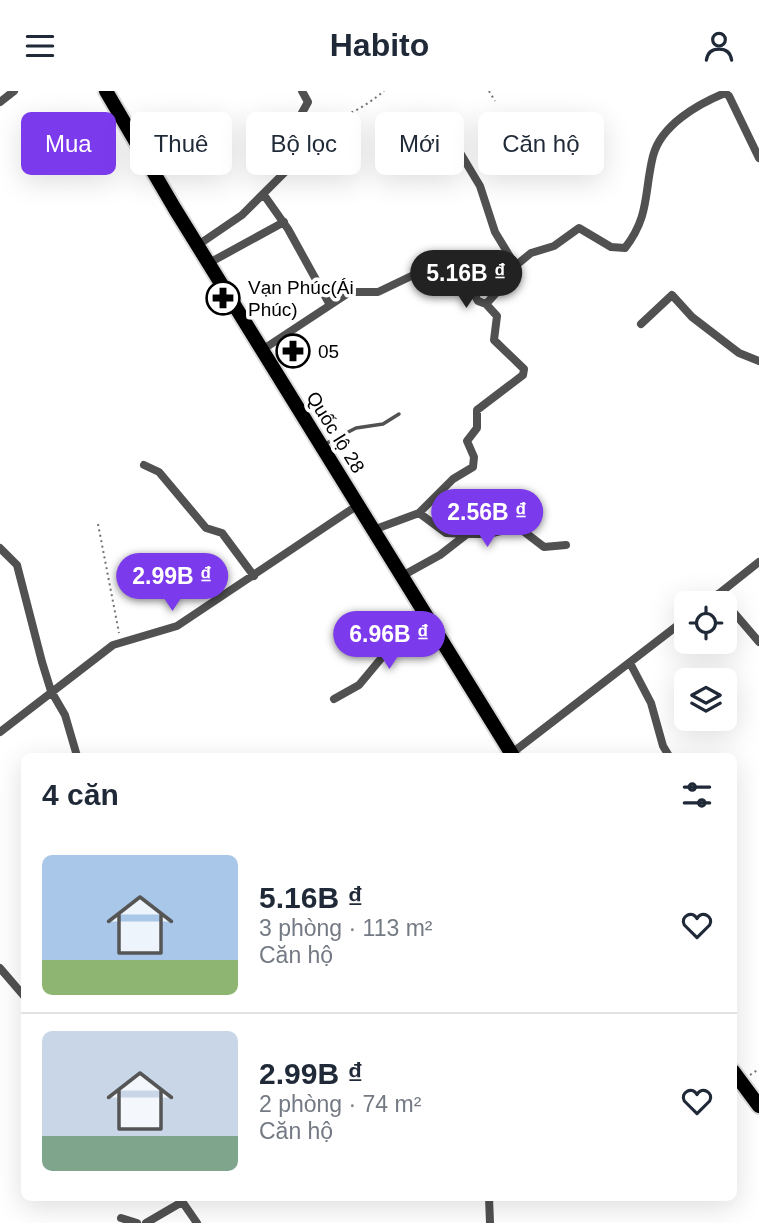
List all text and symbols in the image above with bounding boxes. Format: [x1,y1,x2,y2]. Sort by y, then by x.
icon: menu [21,27,59,65]
text: Habito [330,27,429,63]
icon: person [700,27,738,65]
chip: Mua [21,112,116,175]
chip: Thuê [130,112,232,175]
chip: Bộ lọc [246,112,361,175]
chip: Mới [375,112,464,175]
chip: Căn hộ [478,112,604,175]
pin: 5.16B ₫ [401,251,531,310]
text: 5.16B ₫ [426,260,506,286]
place label: Vạn Phúc(Ái Phúc) [248,277,354,320]
pharmacy icon: Vạn Phúc(Ái Phúc) [204,279,242,317]
pharmacy icon: 05 [274,332,312,370]
place label: 05 [318,341,339,362]
street label: Quốc lộ 28 [302,388,369,477]
pin: 2.56B ₫ [422,489,552,549]
text: 2.56B ₫ [447,499,527,525]
pin: 2.99B ₫ [107,553,237,613]
text: 2.99B ₫ [132,563,212,589]
map controls [674,591,737,731]
button: locate [674,591,737,654]
pin: 6.96B ₫ [324,611,454,671]
text: 6.96B ₫ [349,621,429,647]
button: layers [674,668,737,731]
icon: filters [678,776,716,814]
text: 4 căn [42,778,119,811]
text: 5.16B ₫ [259,881,363,914]
icon: home [98,883,182,967]
icon: heart [678,906,716,944]
text: 3 phòng · 113 m² [259,915,432,941]
text: Căn hộ [259,942,333,968]
text: 2.99B ₫ [259,1057,363,1090]
icon: home [98,1059,182,1143]
icon: heart [678,1082,716,1120]
text: 2 phòng · 74 m² [259,1091,421,1117]
text: Căn hộ [259,1118,333,1144]

